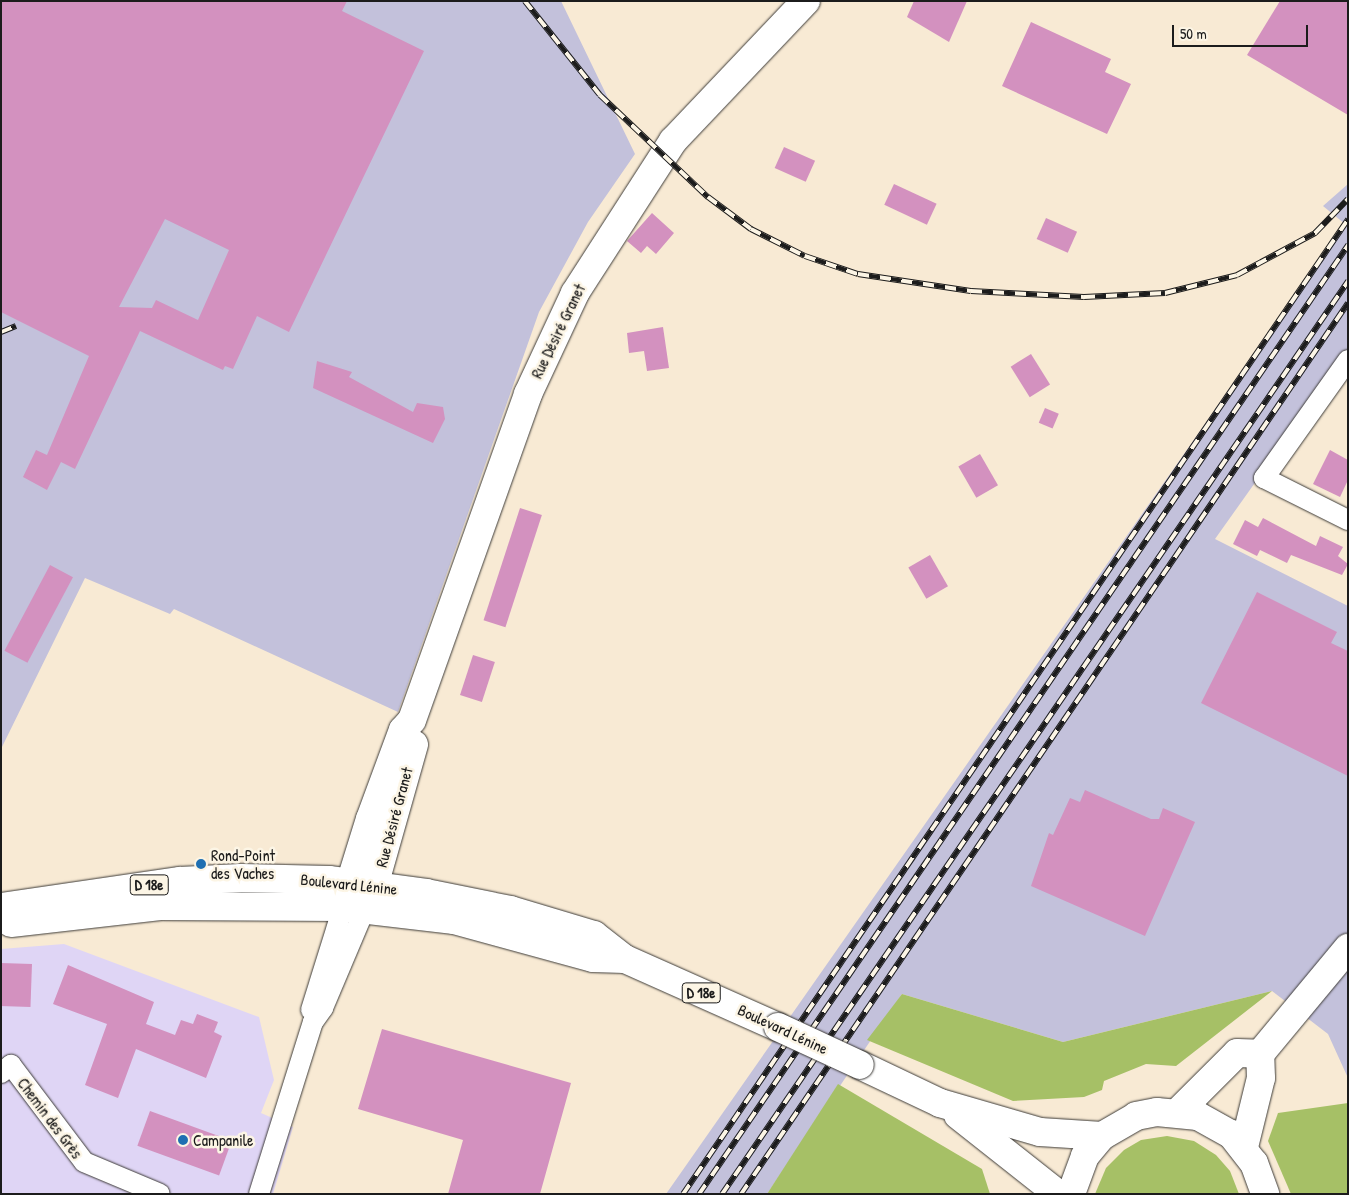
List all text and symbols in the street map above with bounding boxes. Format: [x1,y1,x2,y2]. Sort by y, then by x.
scale bar [1174,15,1310,47]
text: 50 m [1180,23,1207,44]
street label: Rue Désiré Granet [527,281,589,381]
street label: Rue Désiré Granet [371,765,417,869]
place label: Rond-Point des Vaches [211,845,275,883]
marker: Rond-Point des Vaches [195,858,207,870]
street label: Boulevard Lénine [300,869,398,899]
road number: D 18e [129,872,169,898]
road number: D 18e [681,980,721,1006]
street label: Boulevard Lénine [735,1000,831,1058]
street label: Chemin des Grès [13,1074,87,1162]
place label: Campanile [193,1130,253,1150]
marker: Campanile [177,1134,189,1146]

